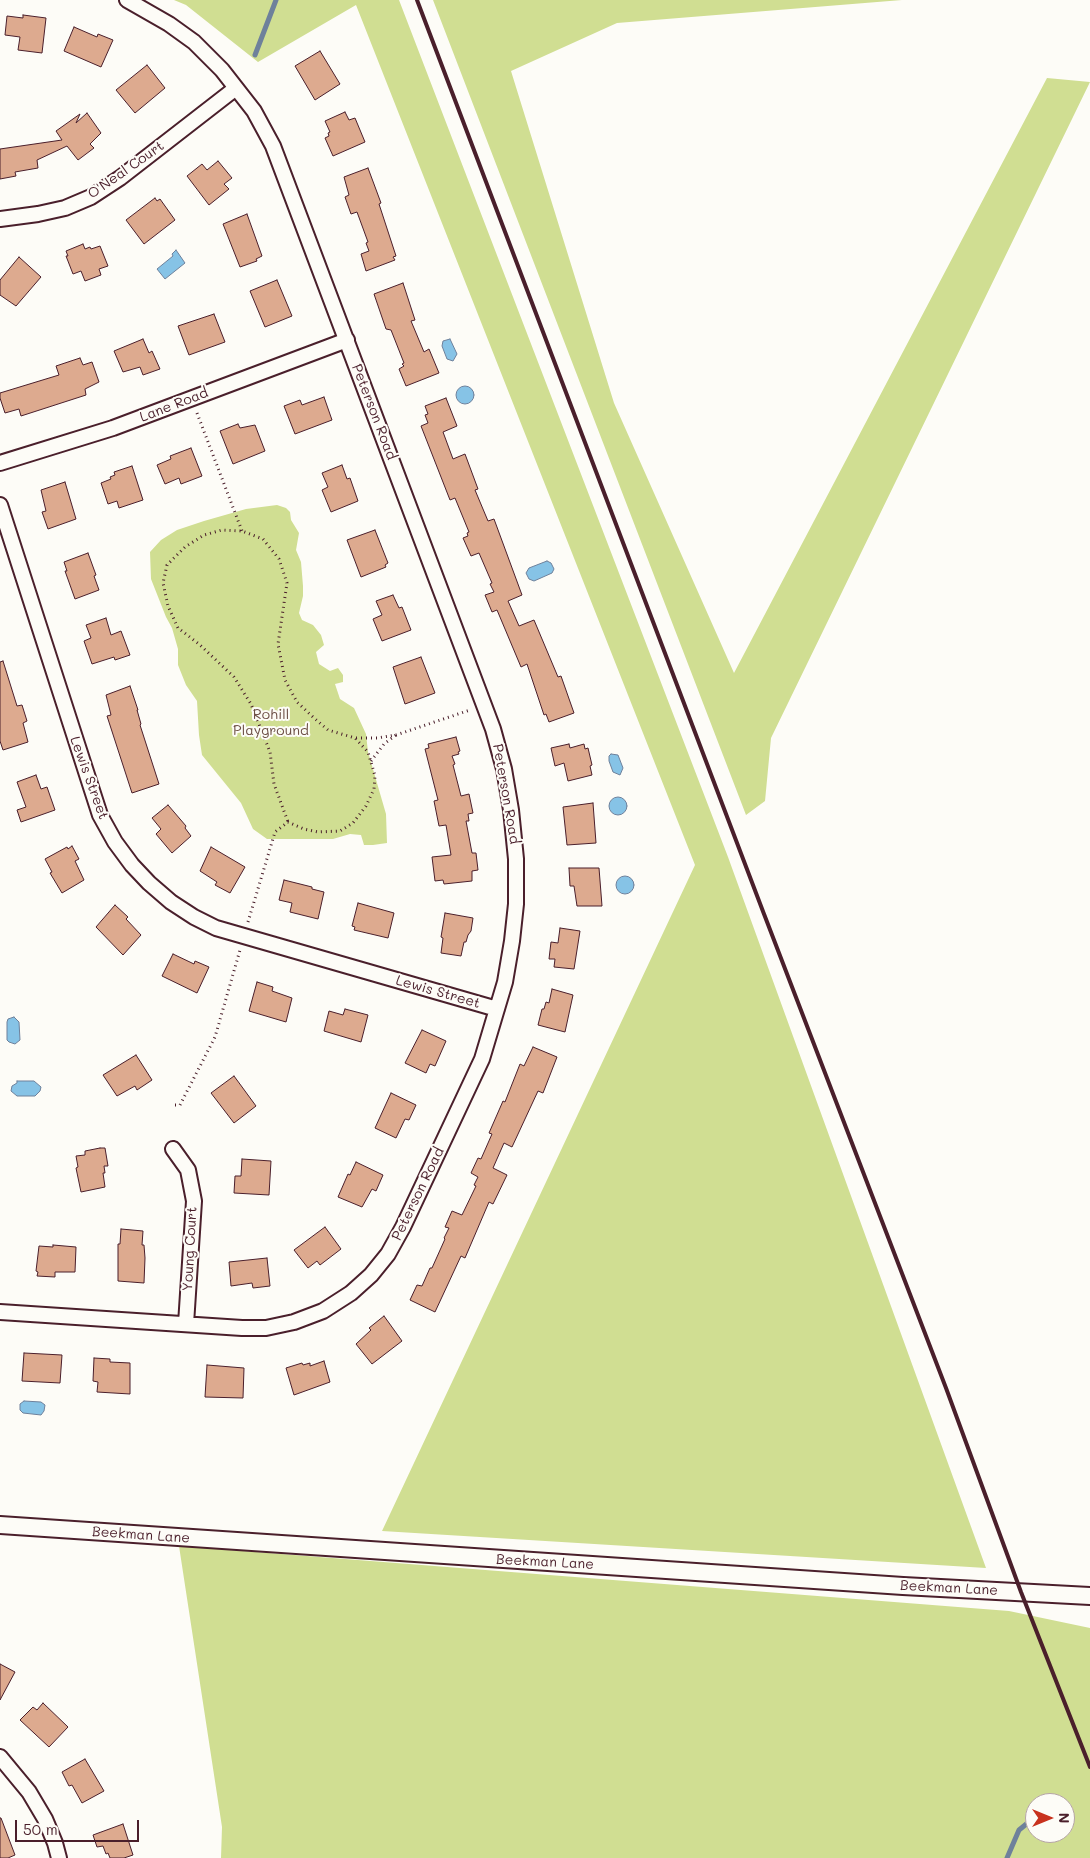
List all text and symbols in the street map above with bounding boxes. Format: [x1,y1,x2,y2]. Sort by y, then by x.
street label: O'Neal Court [85,138,167,202]
street label: Peterson Road [348,362,400,462]
street label: Lane Road [137,384,211,426]
park label: Rohill Playground [233,707,309,740]
street label: Lewis Street [66,734,112,822]
street label: Peterson Road [489,743,523,845]
street label: Lewis Street [394,972,482,1012]
street label: Peterson Road [388,1145,448,1243]
street label: Young Court [179,1206,201,1292]
street label: Beekman Lane [91,1523,191,1547]
street label: Beekman Lane [496,1551,594,1573]
street label: Beekman Lane [900,1577,998,1599]
north arrow [1025,1793,1075,1843]
scale bar [18,1810,141,1842]
text: N [1055,1813,1074,1823]
text: 50 m [23,1819,58,1839]

